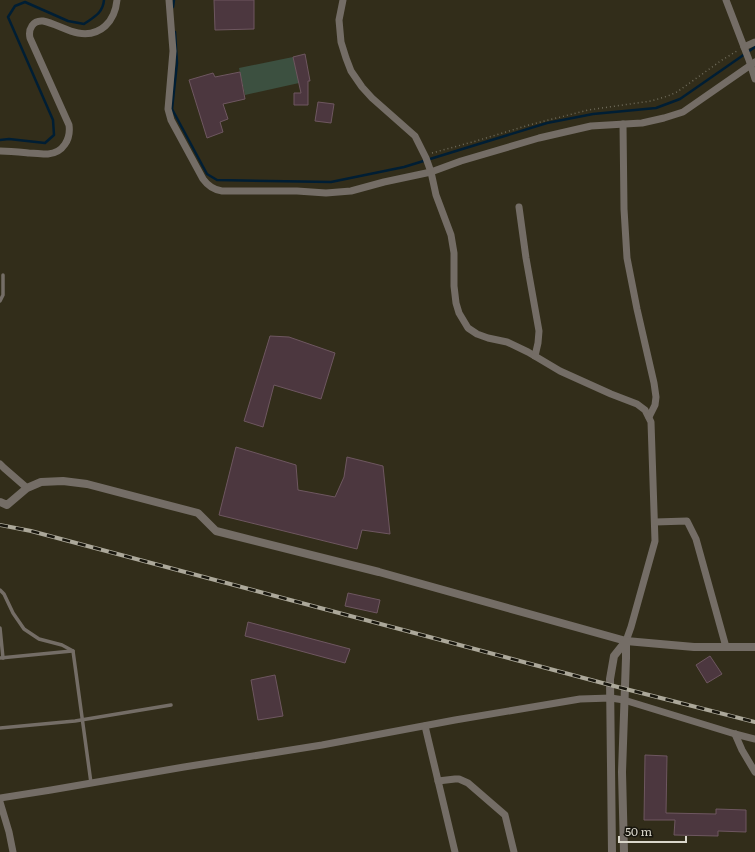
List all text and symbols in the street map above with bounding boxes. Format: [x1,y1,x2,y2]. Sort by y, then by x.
scale bar [619,818,686,844]
text: 50 m [625,822,652,840]

